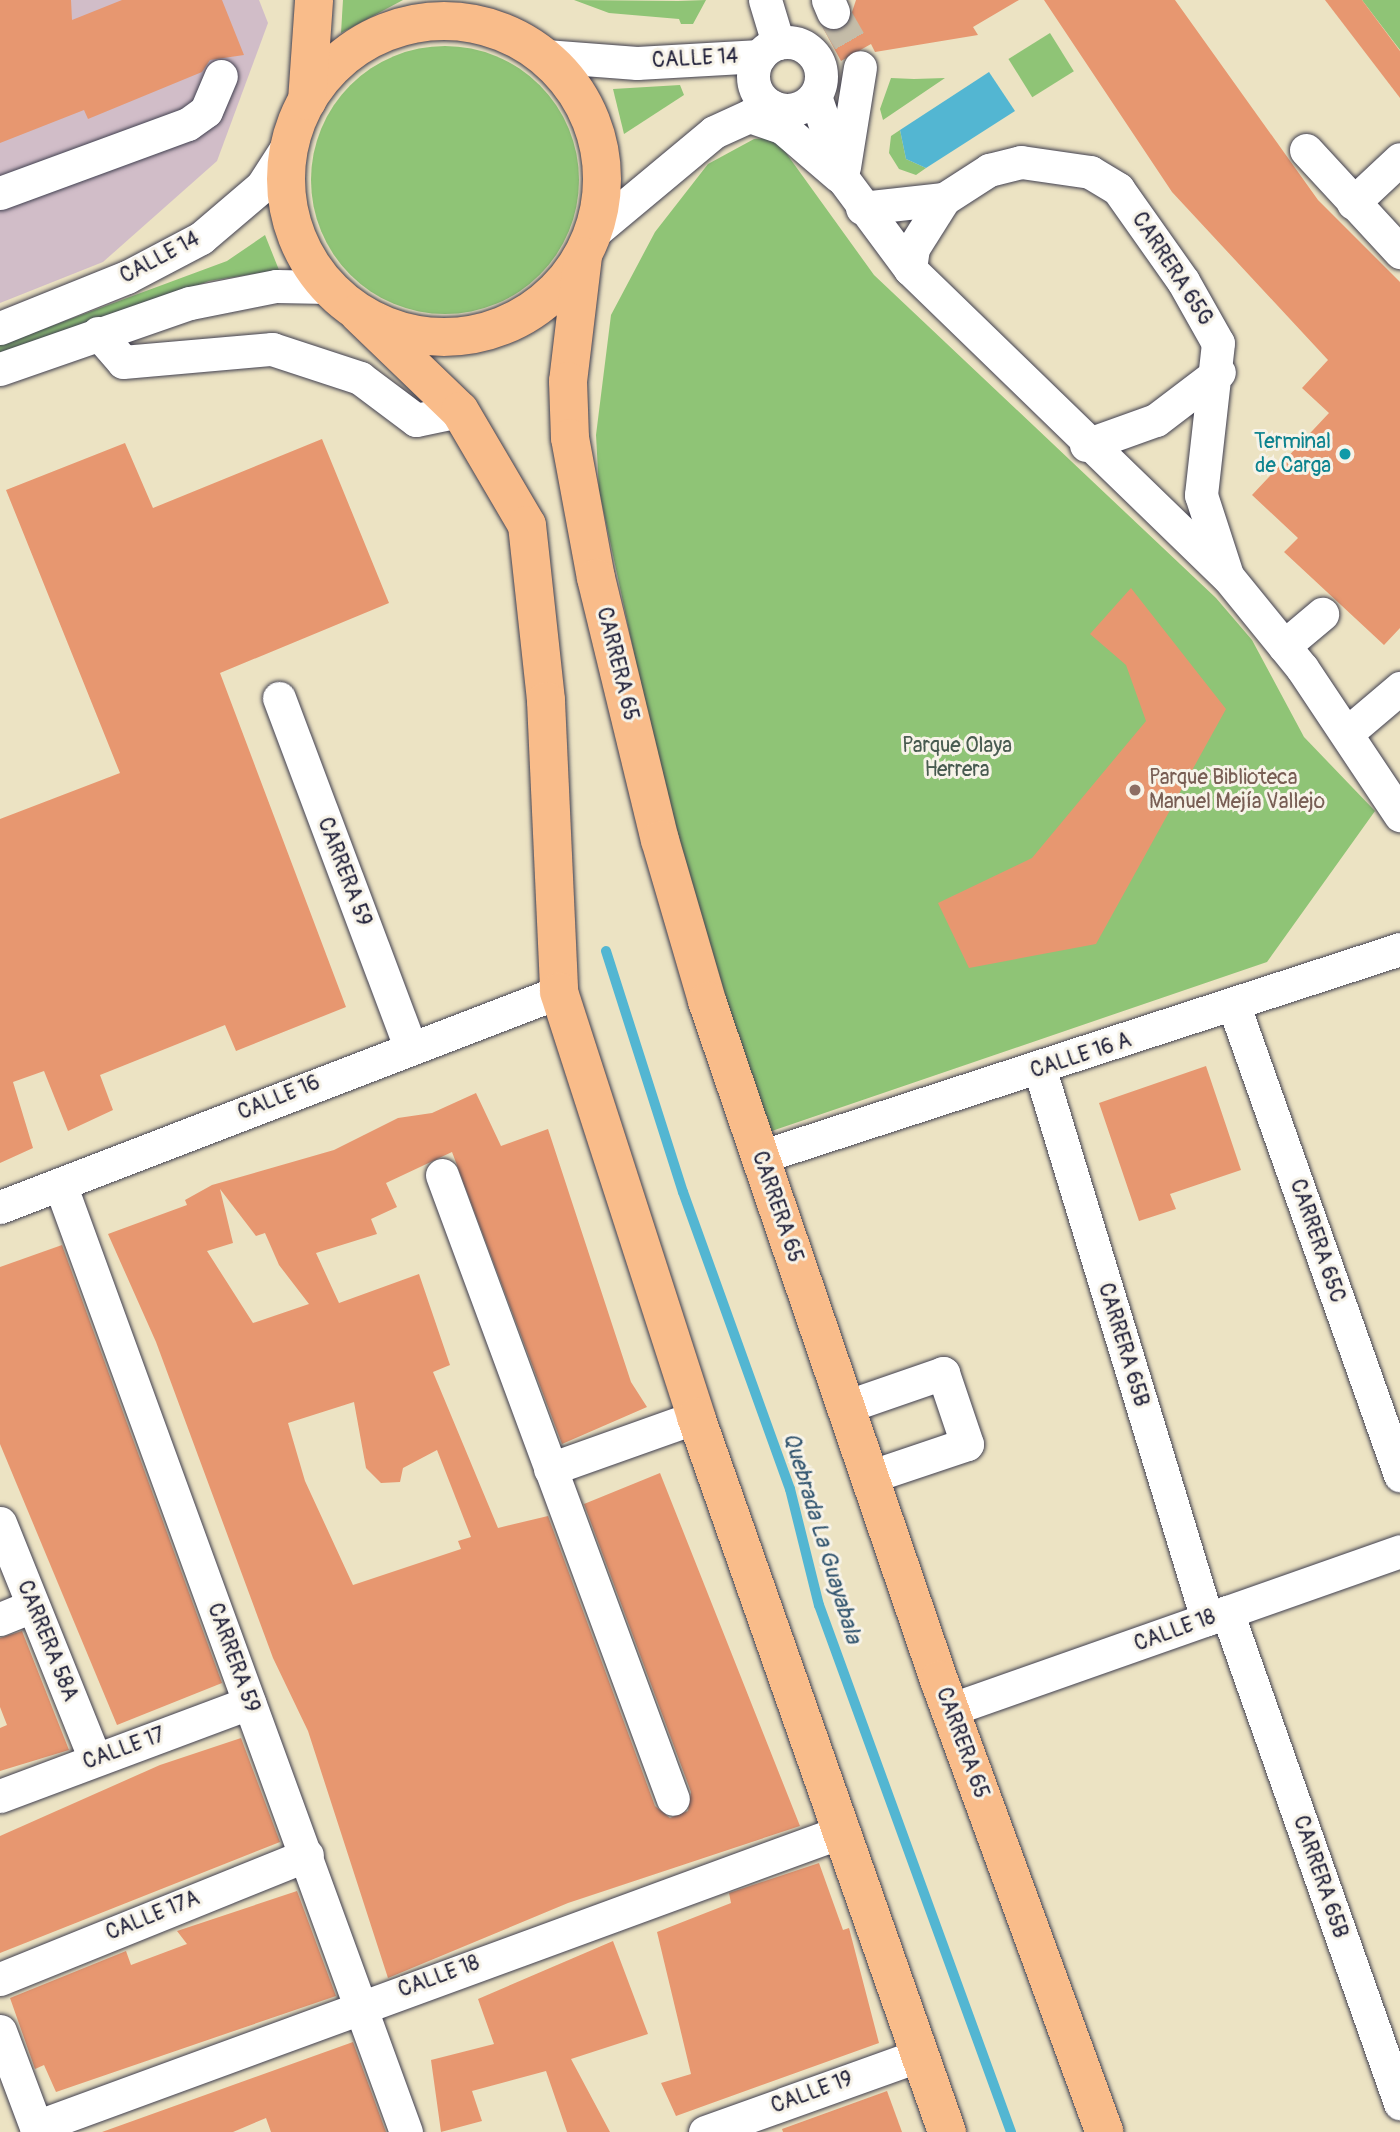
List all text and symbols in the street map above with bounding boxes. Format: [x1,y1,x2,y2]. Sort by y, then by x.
street label: CALLE 14 [651,44,739,74]
street label: CARRERA 65G [1126,208,1218,330]
street label: CALLE 14 [116,227,204,289]
place label: Terminal de Carga [1254,429,1331,479]
marker: Terminal de Carga [1337,446,1353,462]
street label: CARRERA 65 [591,605,643,723]
park label: Parque Olaya Herrera [902,733,1012,783]
place label: Parque Biblioteca Manuel Mejía Vallejo [1149,765,1325,815]
marker: Parque Biblioteca Manuel Mejía Vallejo [1127,782,1143,798]
street label: CARRERA 59 [312,814,376,930]
street label: CALLE 16 A [1027,1028,1135,1084]
street label: CALLE 16 [234,1070,324,1126]
street label: CARRERA 65 [746,1148,808,1266]
street label: CARRERA 65C [1284,1176,1350,1306]
street label: CARRERA 65B [1092,1280,1154,1410]
water label: Quebrada La Guayabala [777,1429,867,1647]
street label: CARRERA 58A [11,1577,83,1705]
street label: CARRERA 59 [202,1600,264,1716]
street label: CALLE 18 [1131,1605,1219,1657]
street label: CARRERA 65 [930,1684,994,1802]
street label: CALLE 17 [80,1723,168,1775]
street label: CARRERA 65B [1287,1813,1353,1941]
street label: CALLE 17A [103,1886,203,1946]
street label: CALLE 18 [395,1951,483,2003]
street label: CALLE 19 [768,2067,856,2119]

